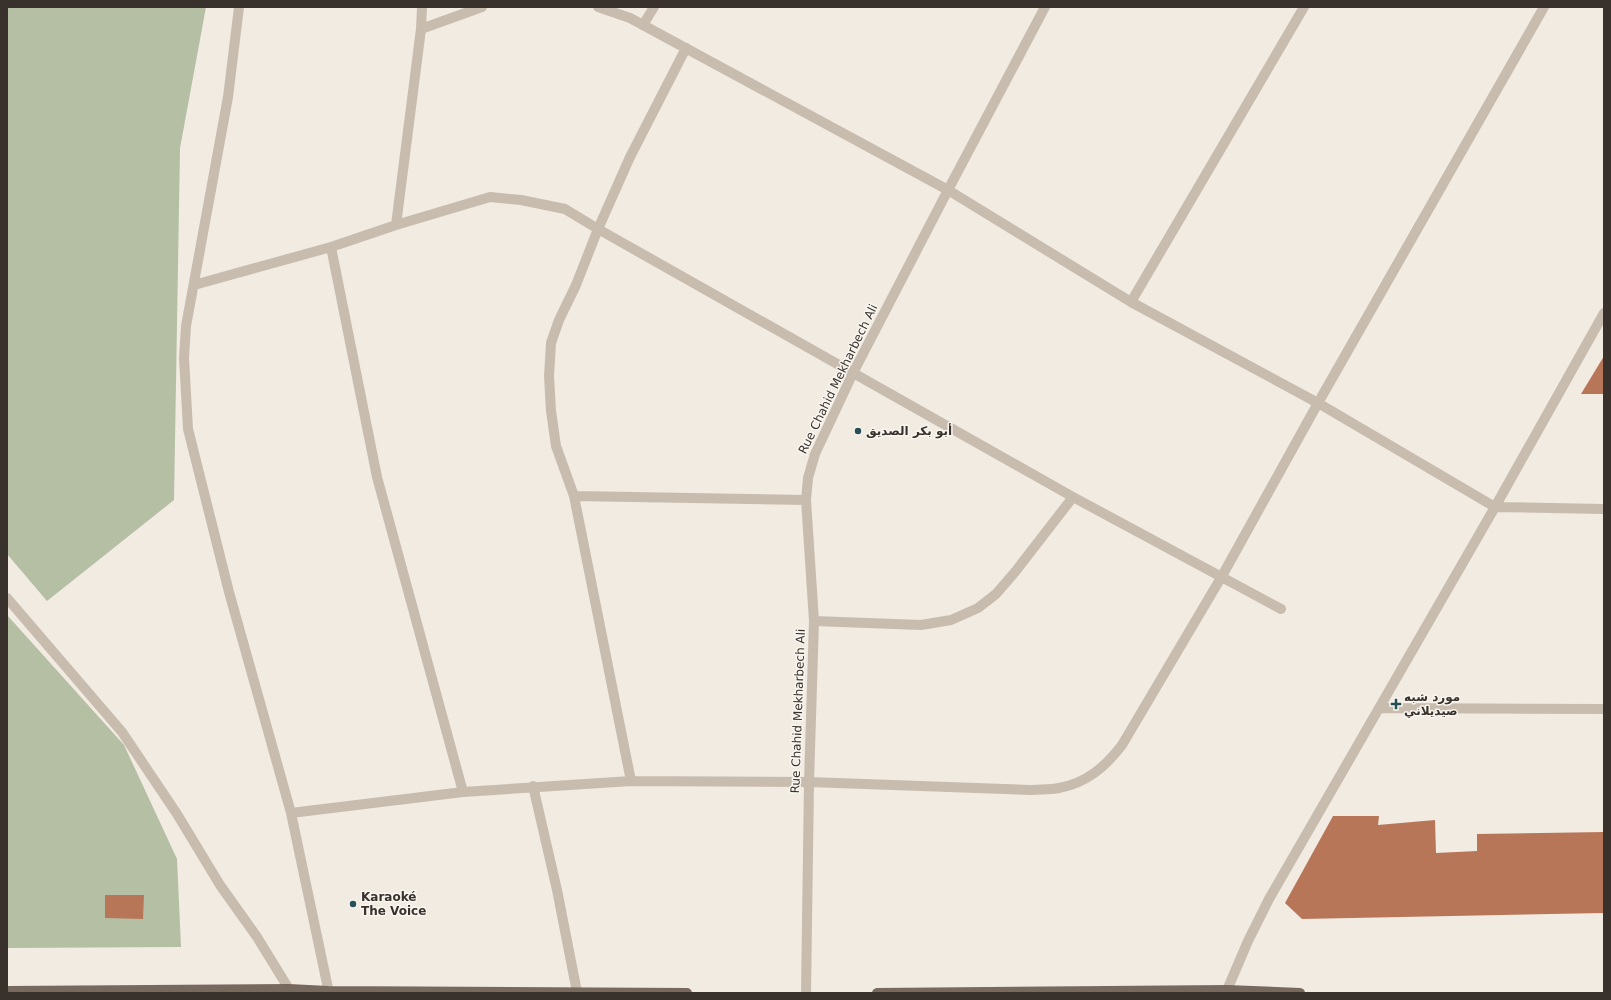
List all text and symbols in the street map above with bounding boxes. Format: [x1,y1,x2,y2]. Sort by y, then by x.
street label: Rue Chahid Mekharbech Ali [796,302,880,456]
place label: أبو بكر الصديق [866,423,952,439]
marker: أبو بكر الصديق [853,426,863,436]
street label: Rue Chahid Mekharbech Ali [788,628,808,794]
place label: مورد شبه صيديلاني [1404,690,1460,718]
marker: مورد شبه صيديلاني [1391,699,1401,709]
place label: Karaoké The Voice [361,890,426,918]
marker: Karaoké The Voice [348,899,358,909]

